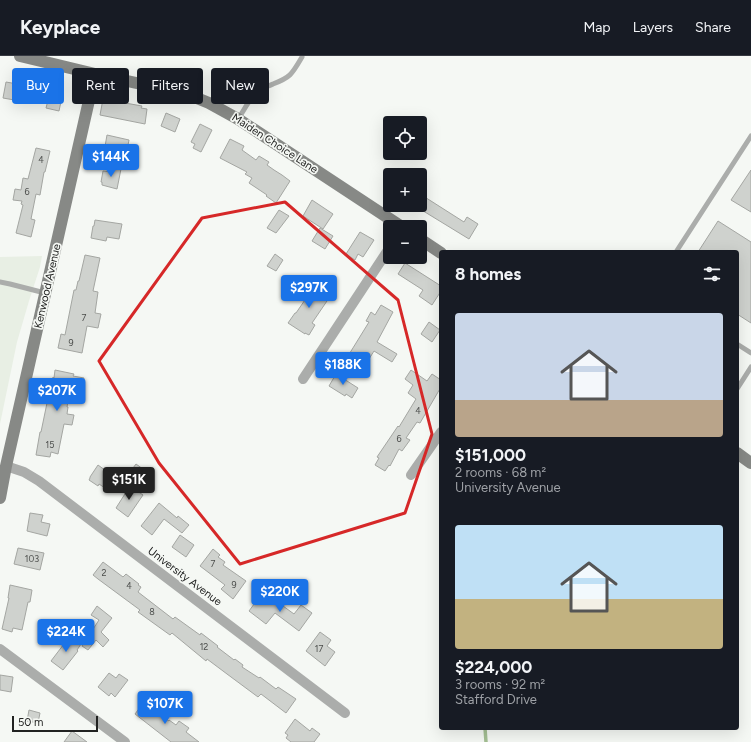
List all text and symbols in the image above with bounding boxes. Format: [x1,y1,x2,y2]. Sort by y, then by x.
text: Keyplace [20,16,100,39]
text: Map [583,19,611,36]
text: Layers [633,19,673,36]
text: Share [695,19,731,36]
chip: Buy [12,68,64,104]
chip: Rent [72,68,129,104]
chip: Filters [137,68,203,104]
chip: New [211,68,269,104]
street label: Maiden Choice Lane [229,111,320,176]
map controls [383,116,427,264]
button: locate [383,116,427,160]
pin: $144K [83,144,139,178]
text: $144K [92,149,130,164]
house number: 4 [38,154,44,165]
button: + [383,168,427,212]
house number: 6 [24,186,30,197]
button: − [383,220,427,264]
street label: Kenwood Avenue [31,243,64,330]
icon: filters [701,263,723,285]
text: 8 homes [455,264,521,284]
pin: $297K [281,275,337,309]
text: $297K [290,280,328,295]
house number: 7 [82,312,87,323]
house number: 9 [68,337,74,348]
icon: home [553,339,625,411]
pin: $188K [315,352,371,386]
text: $188K [324,357,362,372]
pin: $207K [29,378,85,412]
text: $207K [37,383,77,398]
house number: 4 [415,405,421,416]
house number: 6 [396,433,402,444]
house number: 15 [46,439,54,450]
text: $151,000 [455,445,526,465]
text: 2 rooms · 68 m² [455,465,546,480]
pin: $151K [101,467,157,501]
text: $151K [112,472,146,487]
text: University Avenue [455,480,561,495]
street label: University Avenue [145,544,224,608]
icon: home [553,551,625,623]
house number: 103 [25,553,39,564]
house number: 7 [211,558,216,569]
house number: 2 [101,567,107,578]
house number: 9 [231,579,237,590]
pin: $220K [252,579,308,613]
house number: 4 [126,580,132,591]
text: $220K [260,584,300,599]
house number: 8 [149,606,155,617]
pin: $224K [38,619,94,653]
text: $224K [46,624,86,639]
house number: 12 [200,641,208,652]
house number: 17 [315,643,323,654]
text: $224,000 [455,657,532,677]
text: 3 rooms · 92 m² [455,677,545,692]
pin: $107K [137,691,193,725]
text: Stafford Drive [455,692,537,707]
text: $107K [147,696,184,711]
scale bar [12,714,98,733]
text: 50 m [18,716,43,729]

